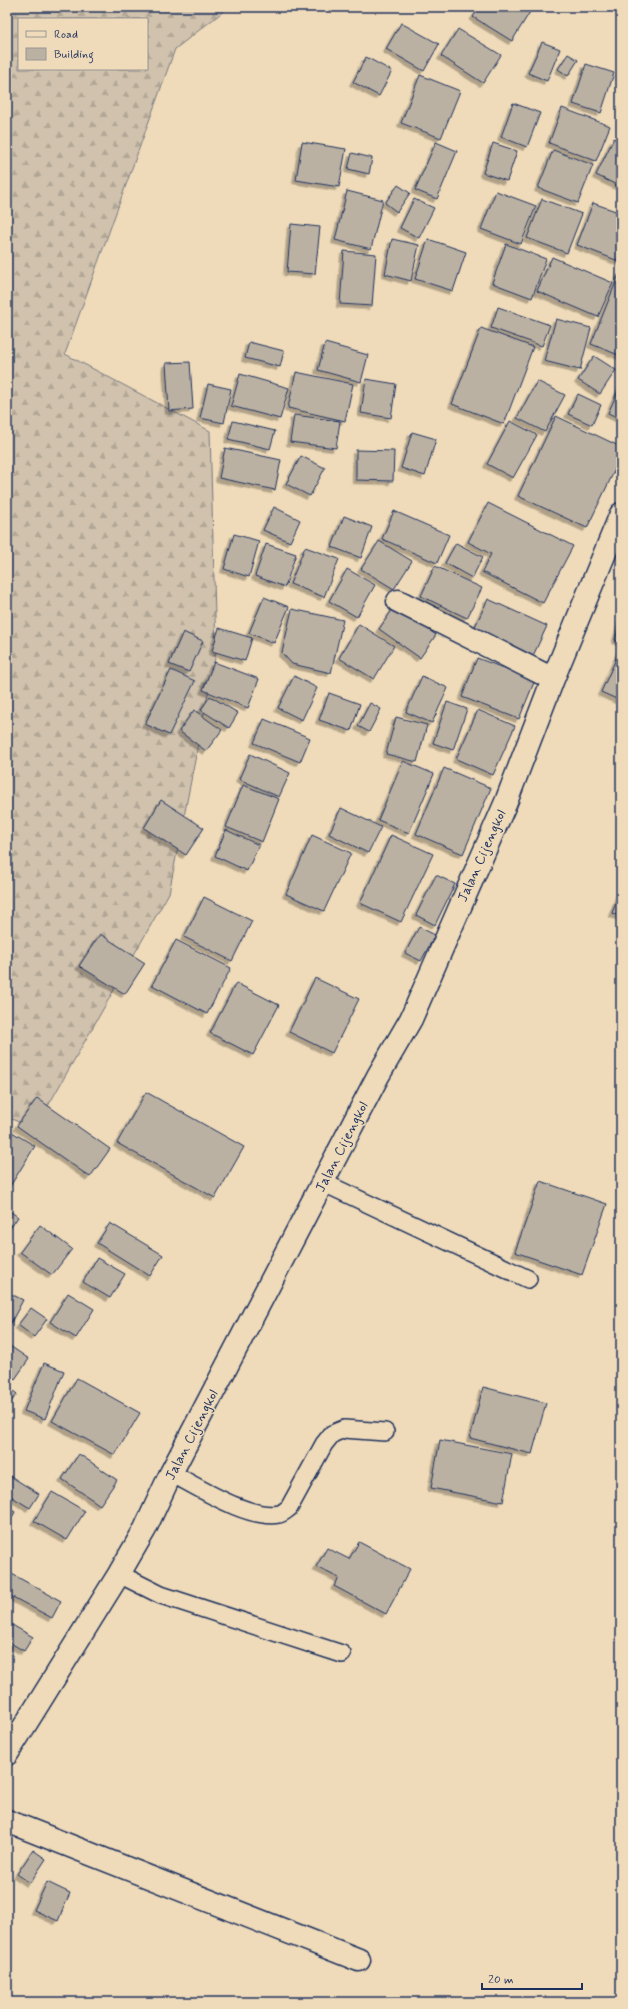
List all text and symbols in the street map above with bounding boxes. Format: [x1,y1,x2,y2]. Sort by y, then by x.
legend [18,18,148,70]
text: Road [54,27,78,43]
text: Building [54,47,94,64]
street label: Jalan Cijengkol [454,807,510,905]
street label: Jalan Cijengkol [312,1099,373,1195]
street label: Jalan Cijengkol [162,1387,223,1483]
scale bar [482,1965,582,1991]
text: 20 m [488,1972,514,1988]

